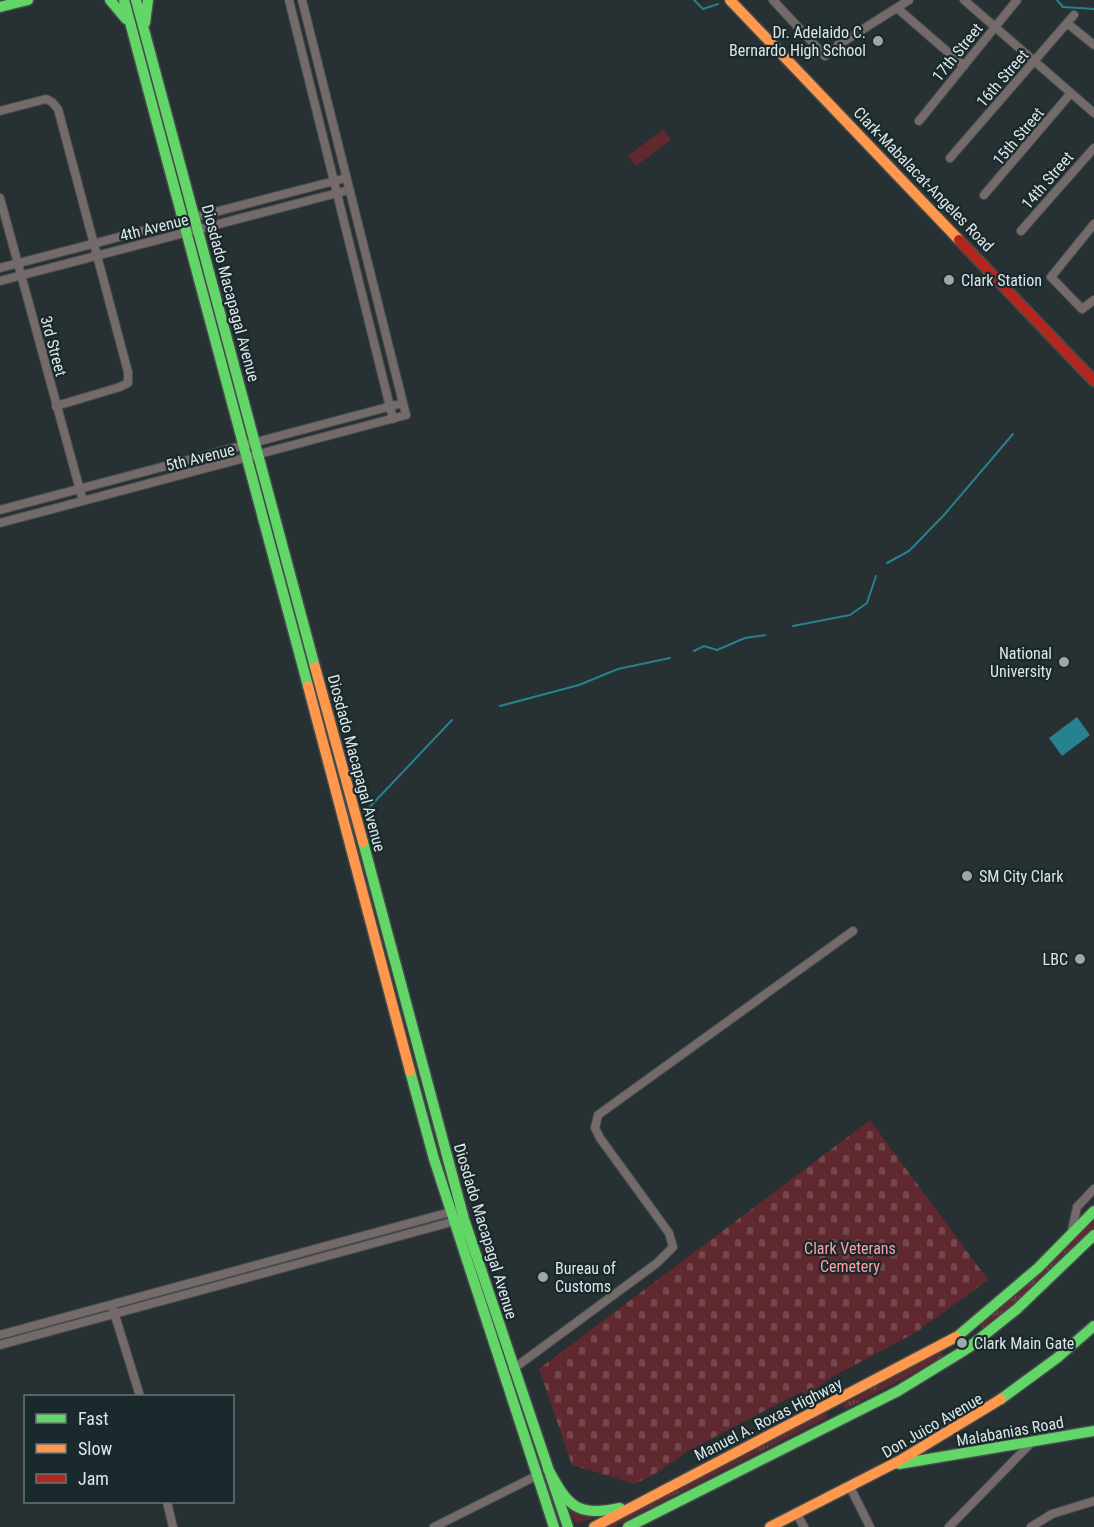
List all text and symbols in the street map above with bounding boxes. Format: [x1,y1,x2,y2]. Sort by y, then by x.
street label: 17th Street [928,19,987,85]
place label: Dr. Adelaido C. Bernardo High School [729,23,866,60]
marker: Dr. Adelaido C. Bernardo High School [871,34,885,48]
street label: 16th Street [972,46,1032,111]
street label: Clark-Mabalacat-Angeles Road [850,103,998,256]
street label: 15th Street [989,103,1048,169]
street label: 14th Street [1017,148,1077,213]
street label: Diosdado Macapagal Avenue [198,202,263,384]
street label: 4th Avenue [118,210,190,245]
place label: Clark Station [961,271,1042,290]
marker: Clark Station [942,273,956,287]
street label: 3rd Street [36,314,71,379]
street label: 5th Avenue [164,440,236,475]
place label: National University [990,644,1052,681]
marker: National University [1057,655,1071,669]
street label: Diosdado Macapagal Avenue [324,672,389,854]
place label: SM City Clark [979,867,1064,886]
marker: SM City Clark [960,869,974,883]
place label: LBC [1043,950,1068,969]
marker: LBC [1073,952,1087,966]
street label: Diosdado Macapagal Avenue [450,1141,521,1321]
park label: Clark Veterans Cemetery [804,1239,896,1276]
place label: Bureau of Customs [555,1259,616,1296]
marker: Bureau of Customs [536,1270,550,1284]
place label: Clark Main Gate [974,1334,1074,1353]
marker: Clark Main Gate [955,1336,969,1350]
street label: Manuel A. Roxas Highway [691,1374,845,1465]
street label: Don Juico Avenue [879,1389,986,1462]
legend [24,1395,234,1503]
text: Fast [78,1408,109,1429]
street label: Malabanias Road [955,1413,1065,1450]
text: Slow [78,1438,113,1459]
text: Jam [78,1468,109,1489]

